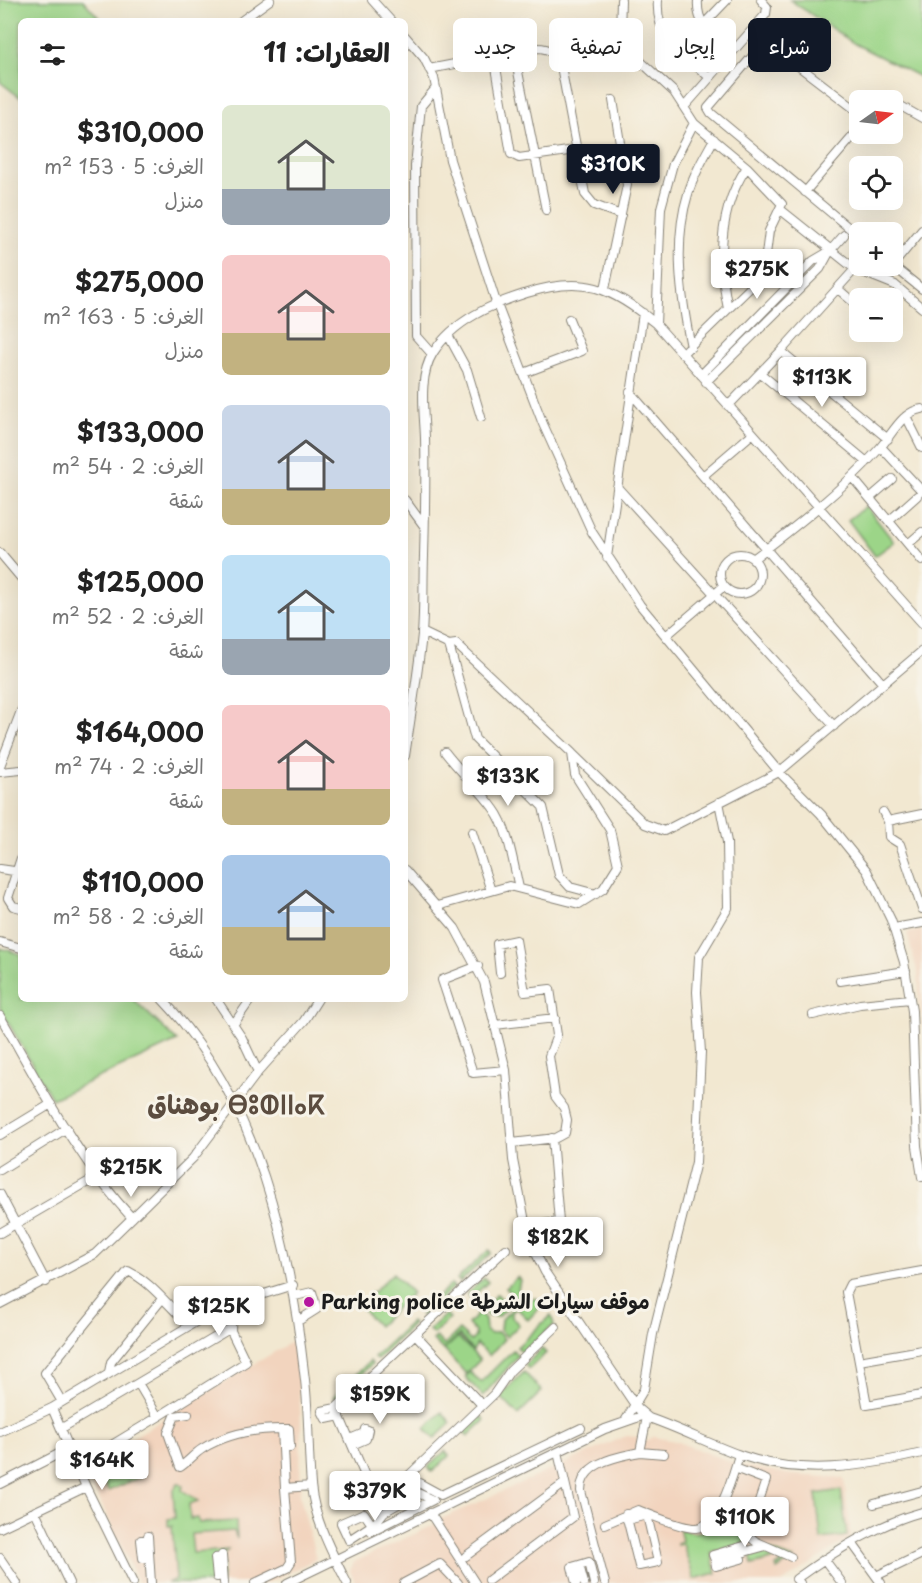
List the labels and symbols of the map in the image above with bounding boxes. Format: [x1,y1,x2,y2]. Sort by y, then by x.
north arrow [849,90,903,144]
pin: $310K [571,144,655,195]
pin: $275K [715,249,799,300]
pin: $113K [780,357,864,408]
pin: $133K [466,756,550,807]
district label: بوهناق ⴱⵓⵀⵏⵏⴰⴽ [147,1084,325,1123]
pin: $215K [89,1147,173,1198]
pin: $182K [516,1217,600,1268]
pin: $125K [177,1286,261,1337]
place label: Parking police موقف سيارات الشرطة [321,1286,650,1316]
marker: Parking police موقف سيارات الشرطة [302,1295,316,1309]
pin: $159K [338,1374,422,1425]
pin: $164K [60,1440,144,1491]
pin: $379K [333,1471,417,1522]
pin: $110K [703,1497,787,1548]

